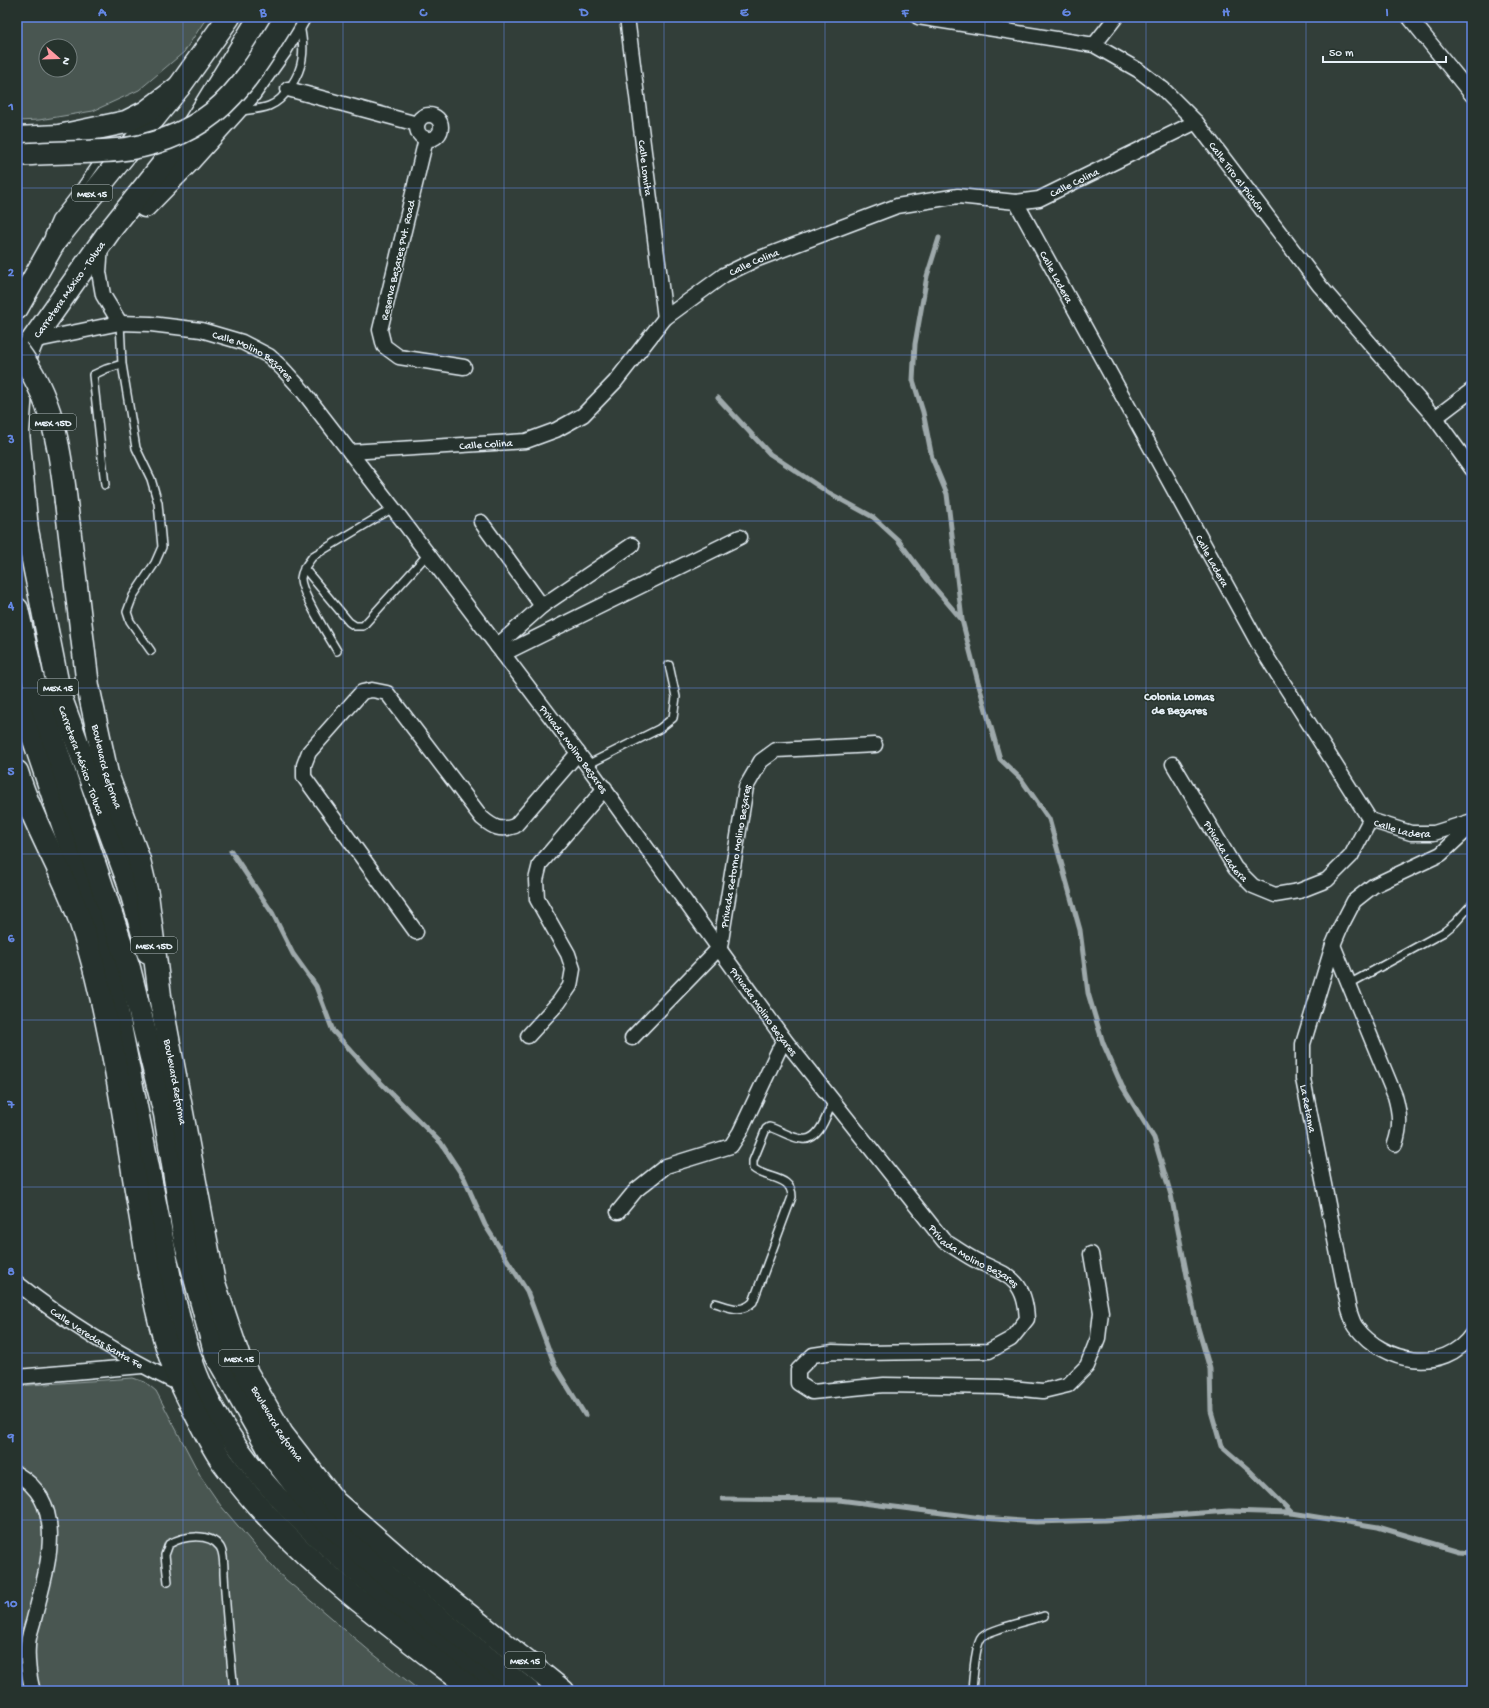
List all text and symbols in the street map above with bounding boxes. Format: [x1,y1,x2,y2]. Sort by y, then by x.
text: A [97,6,107,21]
text: B [259,6,268,21]
text: C [418,6,428,21]
text: D [579,6,589,21]
text: E [740,6,749,21]
text: F [901,6,910,21]
text: G [1062,6,1071,21]
text: H [1222,6,1230,21]
text: I [1385,6,1389,21]
north arrow [38,38,78,78]
scale bar [1323,38,1446,64]
text: 50 m [1329,47,1354,61]
text: N [59,55,72,66]
text: 1 [7,100,14,115]
street label: Calle Lomita [635,140,654,197]
street label: Calle Tiro al Pichón [1205,140,1266,215]
street label: Calle Colina [1048,166,1102,201]
road number: MEX 15 [72,185,112,201]
street label: Reserva Bezares Pvt. Road [379,198,419,322]
street label: Carretera México - Toluca [32,239,109,341]
street label: Calle Colina [728,247,782,280]
street label: Calle Ladera [1036,249,1075,306]
text: 2 [8,266,15,281]
street label: Calle Molino Bezares [211,330,295,385]
road number: MEX 15D [30,414,76,430]
text: 3 [7,433,15,448]
street label: Calle Colina [459,438,514,453]
street label: Calle Ladera [1192,533,1231,590]
text: 4 [7,599,15,614]
road number: MEX 15 [38,679,78,695]
district label: Colonia Lomas de Bezares [1143,691,1214,719]
street label: Privada Molino Bezares [536,703,610,797]
street label: Carretera México - Toluca [55,704,106,818]
street label: Boulevard Reforma [88,723,124,811]
text: 5 [8,765,15,780]
street label: Privada Retorno Molino Bezares [719,782,755,930]
street label: Privada Ladera [1200,818,1250,886]
street label: Calle Ladera [1372,818,1431,841]
text: 6 [8,932,15,947]
road number: MEX 15D [131,937,177,953]
street label: Privada Molino Bezares [726,965,799,1059]
street label: Boulevard Reforma [160,1037,188,1127]
street label: La Retama [1296,1084,1318,1135]
text: 7 [7,1098,16,1113]
street label: Privada Molino Bezares [925,1222,1021,1291]
text: 8 [7,1265,15,1280]
street label: Calle Veredas Santa Fe [47,1306,145,1372]
road number: MEX 15 [219,1350,259,1366]
street label: Boulevard Reforma [247,1384,305,1465]
text: 9 [7,1431,15,1446]
text: 10 [4,1597,18,1612]
road number: MEX 15 [505,1652,545,1668]

